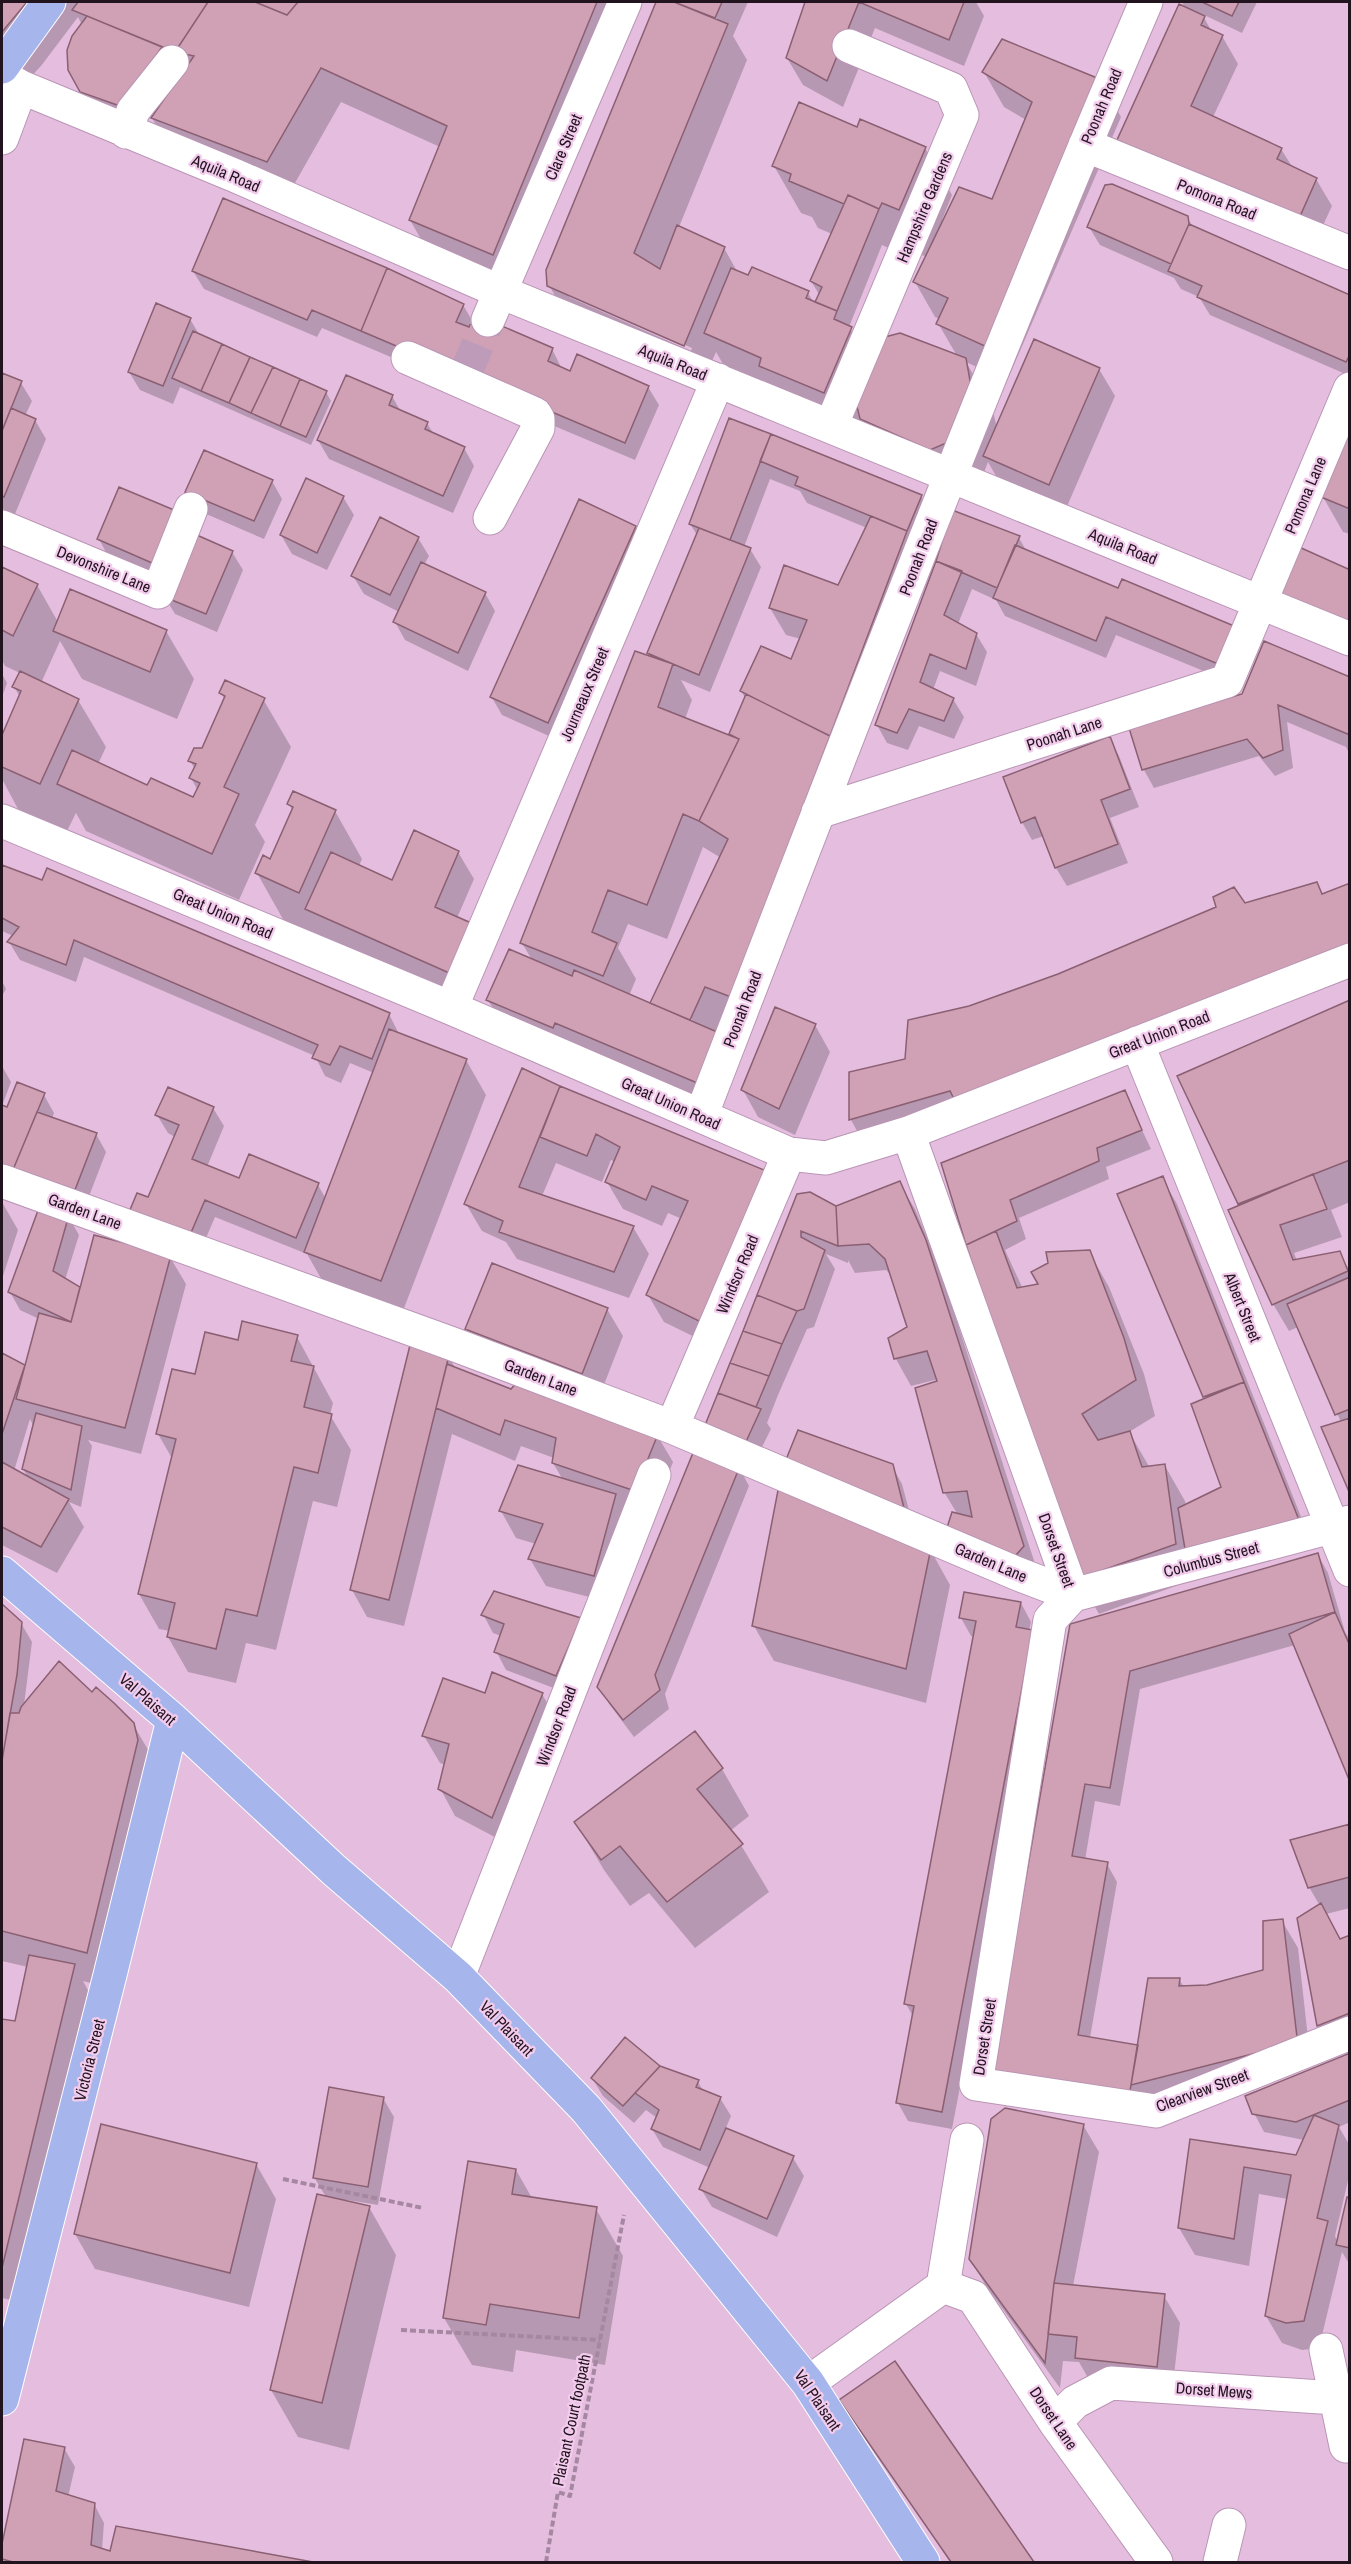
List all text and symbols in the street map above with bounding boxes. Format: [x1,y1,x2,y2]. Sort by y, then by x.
street label: Poonah Road [1075,65,1127,147]
street label: Clare Street [539,110,587,184]
street label: Aquila Road [188,148,264,197]
street label: Hampshire Gardens [891,148,957,266]
street label: Pomona Road [1174,173,1260,225]
street label: Aquila Road [634,338,711,386]
street label: Pomona Lane [1279,453,1331,537]
street label: Poonah Road [893,516,943,598]
street label: Aquila Road [1084,522,1161,570]
street label: Devonshire Lane [54,540,154,598]
street label: Journeaux Street [554,643,614,744]
street label: Poonah Lane [1023,710,1105,756]
street label: Great Union Road [170,882,276,944]
street label: Poonah Road [717,968,767,1050]
street label: Great Union Road [1105,1005,1213,1063]
street label: Great Union Road [618,1071,724,1135]
street label: Garden Lane [45,1188,125,1234]
street label: Windsor Road [710,1231,764,1317]
street label: Albert Street [1219,1268,1267,1345]
street label: Garden Lane [501,1353,581,1401]
street label: Dorset Street [1033,1510,1081,1590]
street label: Columbus Street [1161,1536,1261,1582]
street label: Garden Lane [951,1537,1031,1587]
street label: Val Plaisant [115,1668,182,1730]
street label: Windsor Road [531,1683,581,1769]
street label: Val Plaisant [475,1996,539,2061]
street label: Dorset Street [967,1997,1001,2077]
street label: Victoria Street [68,2016,110,2103]
street label: Clearview Street [1153,2063,1252,2117]
street label: Plaisant Court footpath [546,2352,596,2488]
street label: Val Plaisant [790,2365,847,2435]
street label: Dorset Mews [1175,2376,1253,2404]
street label: Dorset Lane [1025,2382,1083,2454]

